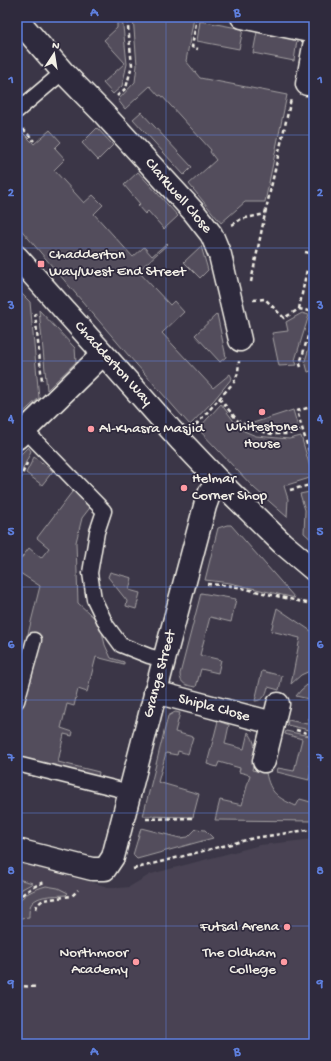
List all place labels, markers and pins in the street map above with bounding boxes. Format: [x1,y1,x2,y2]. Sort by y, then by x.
place label: Chadderton Way/West End Street [49,246,187,281]
marker: Chadderton Way/West End Street [36,259,46,269]
marker: Whitestone House [257,407,267,417]
place label: Whitestone House [226,418,298,453]
place label: Al-Khasra Masjid [99,420,205,438]
marker: Al-Khasra Masjid [86,424,96,434]
place label: Helmar Corner Shop [192,470,268,505]
marker: Helmar Corner Shop [179,483,189,493]
place label: Futsal Arena [199,918,280,936]
marker: Futsal Arena [282,922,292,932]
place label: Northmoor Academy [59,944,130,979]
place label: The Oldham College [202,944,276,979]
marker: Northmoor Academy [131,957,141,967]
marker: The Oldham College [279,957,289,967]

